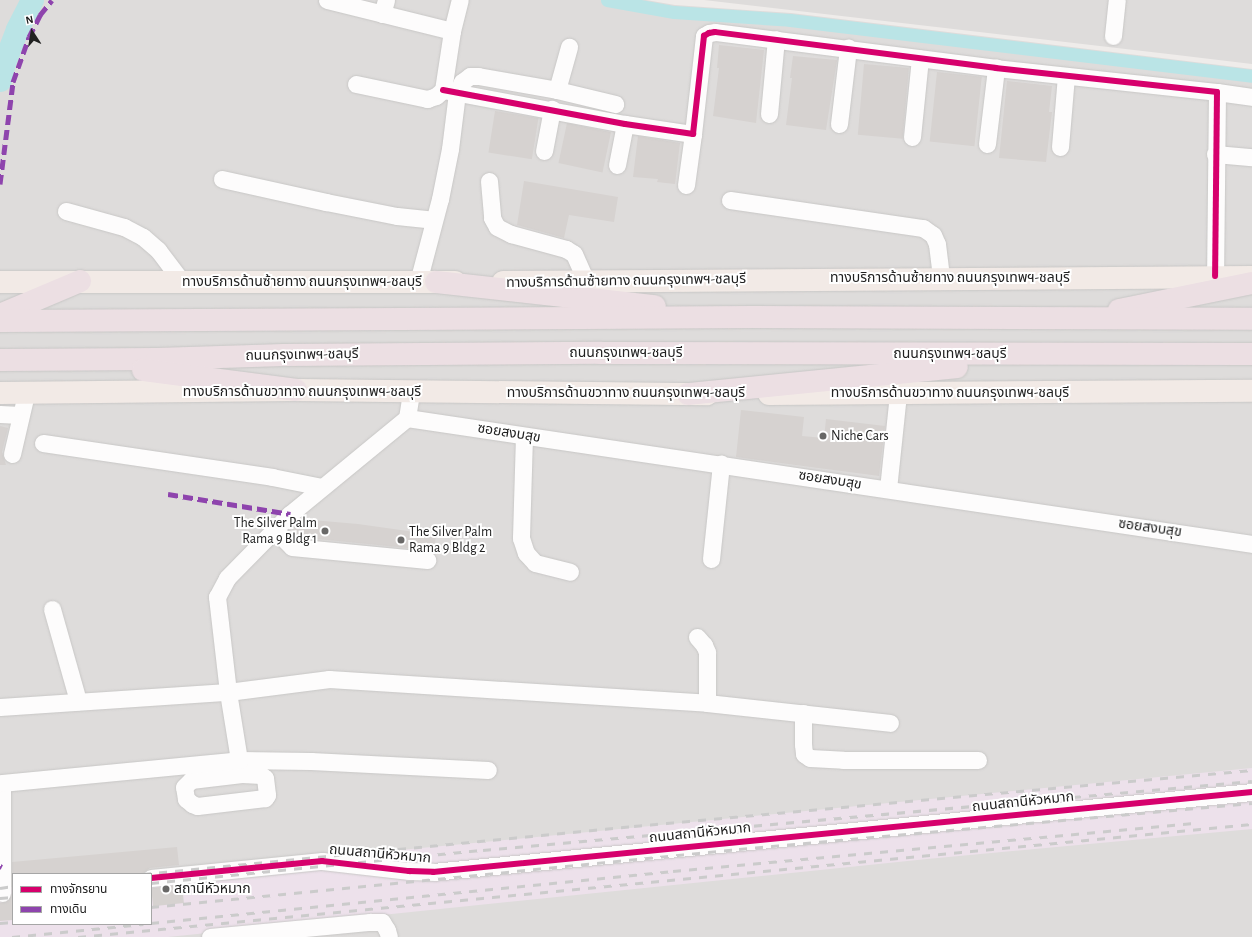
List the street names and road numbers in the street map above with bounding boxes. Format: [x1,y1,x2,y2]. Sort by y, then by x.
street label: ทางบริการด้านซ้ายทาง ถนนกรุงเทพฯ-ชลบุรี [830,270,1070,286]
street label: ทางบริการด้านซ้ายทาง ถนนกรุงเทพฯ-ชลบุรี [506,271,746,291]
street label: ทางบริการด้านซ้ายทาง ถนนกรุงเทพฯ-ชลบุรี [182,274,422,290]
street label: ถนนกรุงเทพฯ-ชลบุรี [569,345,683,361]
street label: ถนนกรุงเทพฯ-ชลบุรี [245,346,359,364]
street label: ถนนกรุงเทพฯ-ชลบุรี [893,346,1007,362]
street label: ทางบริการด้านขวาทาง ถนนกรุงเทพฯ-ชลบุรี [183,384,421,400]
street label: ทางบริการด้านขวาทาง ถนนกรุงเทพฯ-ชลบุรี [507,385,745,401]
street label: ทางบริการด้านขวาทาง ถนนกรุงเทพฯ-ชลบุรี [831,385,1069,401]
street label: ซอยสงบสุข [476,420,542,446]
street label: ซอยสงบสุข [797,467,863,493]
street label: ซอยสงบสุข [1117,515,1183,541]
street label: ถนนสถานีหัวหมาก [971,788,1075,816]
street label: ถนนสถานีหัวหมาก [648,819,752,847]
street label: ถนนสถานีหัวหมาก [328,841,432,867]

